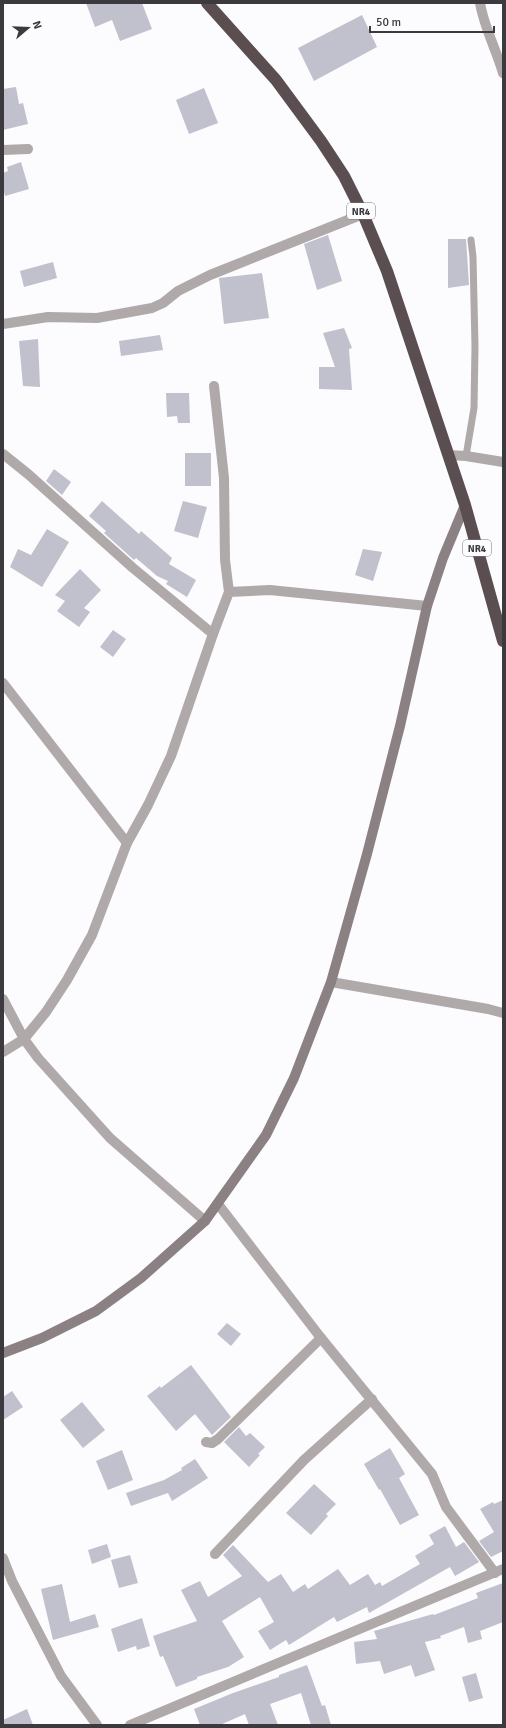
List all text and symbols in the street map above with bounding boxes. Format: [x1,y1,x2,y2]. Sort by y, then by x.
north arrow [8,8,48,48]
scale bar [370,8,494,34]
text: 50 m [376,15,401,30]
text: N [30,19,44,31]
road number: NR4 [347,203,375,219]
road number: NR4 [463,540,491,556]

